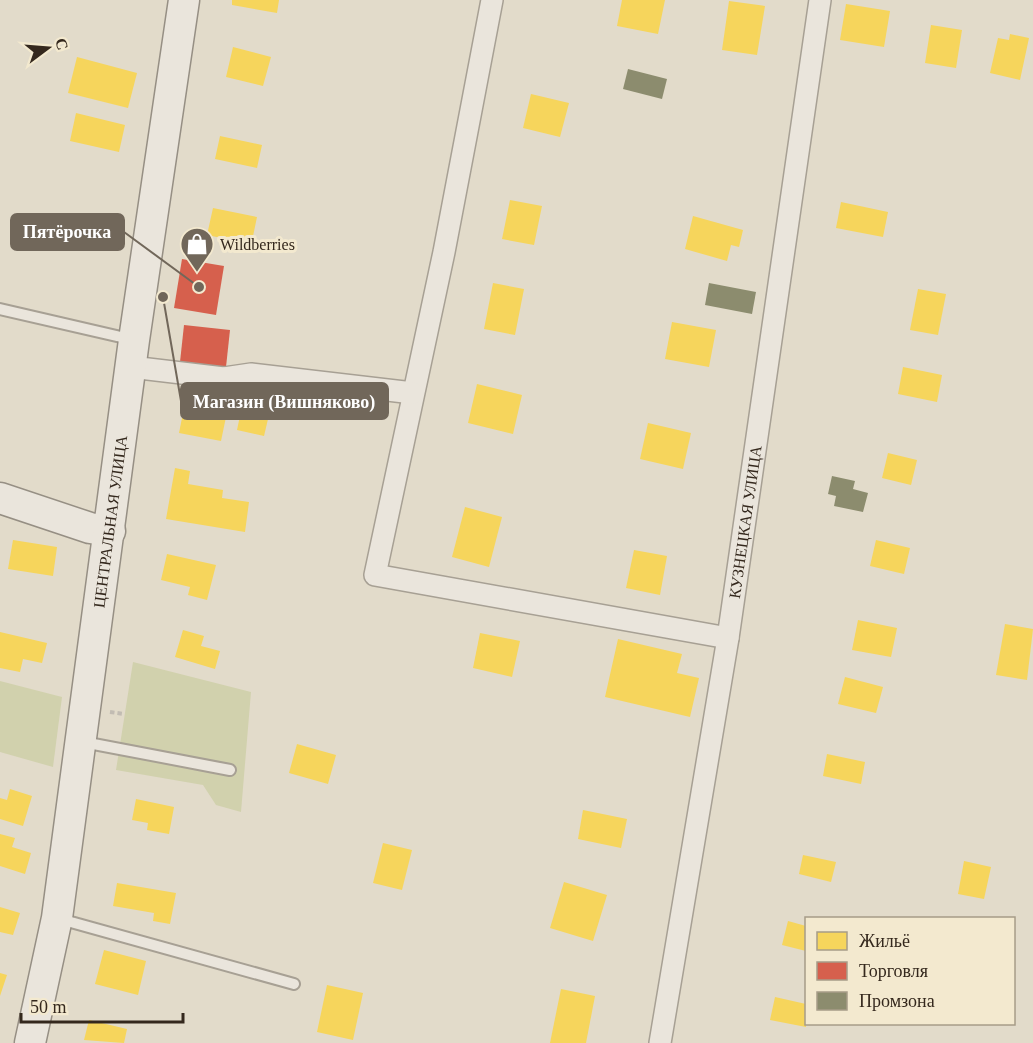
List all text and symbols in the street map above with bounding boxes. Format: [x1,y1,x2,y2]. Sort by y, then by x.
north arrow [18,18,78,78]
text: С [52,36,72,52]
callout: Пятёрочка [11,214,124,250]
text: Пятёрочка [23,222,111,242]
shop icon: Wildberries [179,226,215,273]
place label: Wildberries [220,236,295,253]
callout: Магазин (Вишняково) [181,383,388,419]
text: Магазин (Вишняково) [193,392,375,413]
street label: ЦЕНТРАЛЬНАЯ УЛИЦА [90,434,130,609]
street label: КУЗНЕЦКАЯ УЛИЦА [726,444,765,600]
legend [805,917,1015,1025]
text: Жильё [859,931,910,951]
text: Торговля [859,961,928,981]
scale bar [21,986,183,1024]
text: Промзона [859,991,935,1011]
text: 50 m [30,997,67,1017]

